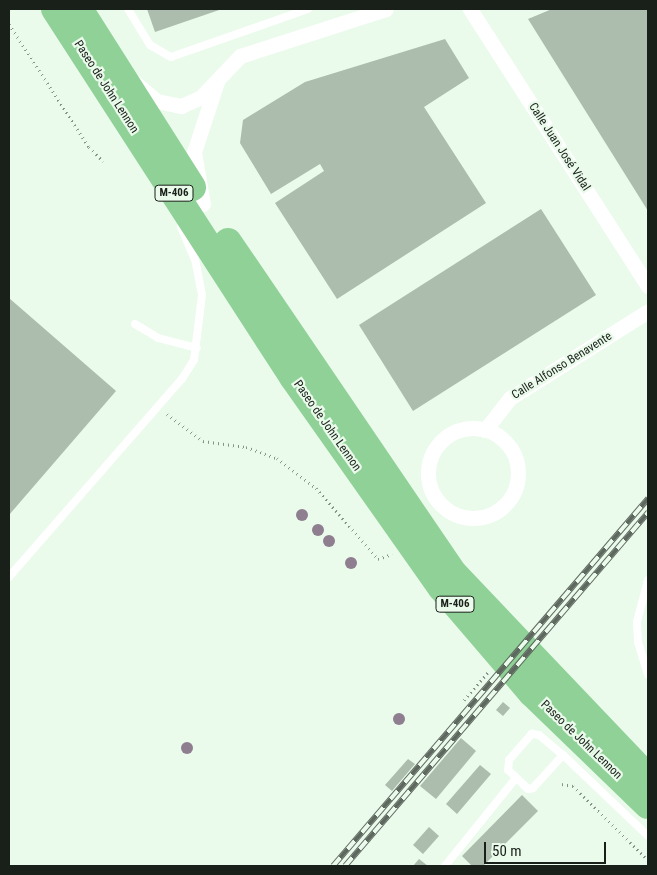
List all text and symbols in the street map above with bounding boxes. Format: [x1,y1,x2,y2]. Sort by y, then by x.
street label: Paseo de John Lennon [71,38,141,136]
street label: Calle Juan José Vidal [525,100,593,194]
road number: M-406 [154,184,194,202]
street label: Calle Alfonso Benavente [509,329,615,403]
street label: Paseo de John Lennon [290,378,364,474]
road number: M-406 [435,596,475,612]
street label: Paseo de John Lennon [537,697,625,783]
scale bar [487,832,610,864]
text: 50 m [492,842,522,860]

